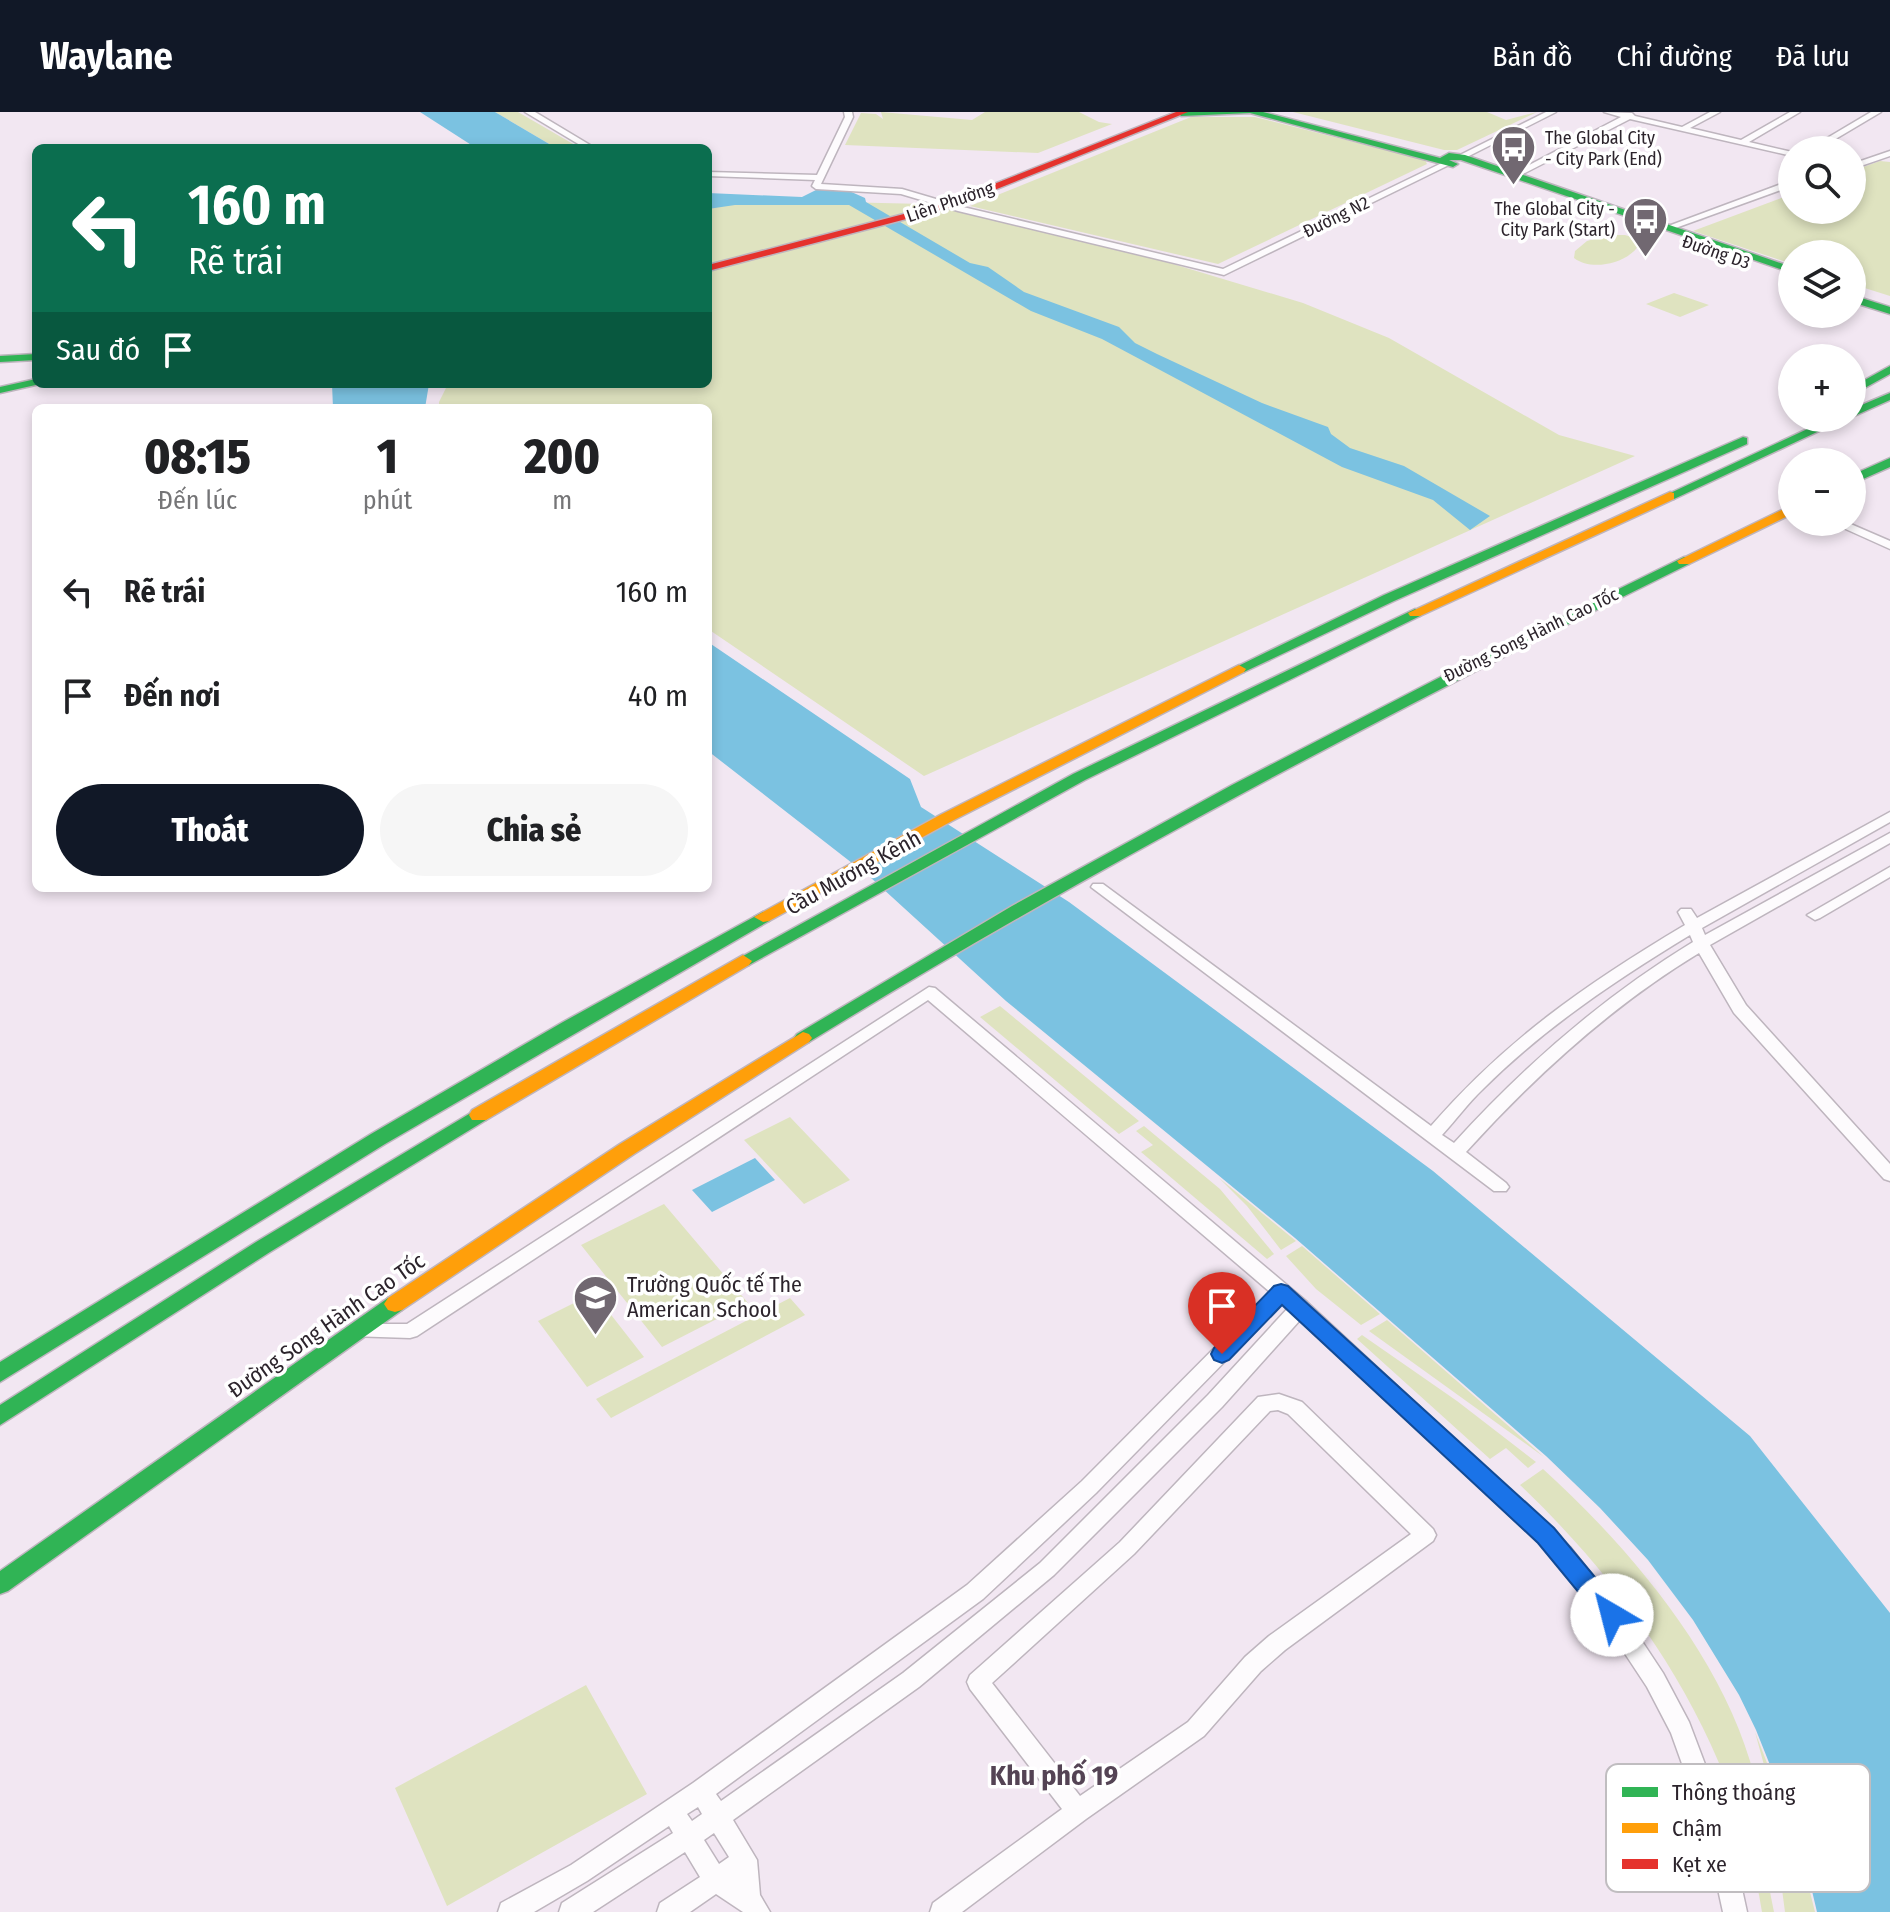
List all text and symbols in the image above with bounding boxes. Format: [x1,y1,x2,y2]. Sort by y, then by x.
text: Waylane [40,33,173,79]
text: Bản đồ [1492,40,1572,73]
text: Chỉ đường [1616,40,1732,73]
text: Đã lưu [1776,40,1850,73]
bus stop icon: The Global City - City Park (End) [1490,124,1538,187]
place label: The Global City - City Park (End) [1545,127,1662,170]
map controls [1778,136,1866,536]
button: search [1778,136,1866,224]
text: 160 m [188,172,326,239]
icon: left [56,176,160,280]
street label: Liên Phường [903,177,997,227]
street label: Đường N2 [1299,192,1373,242]
bus stop icon: The Global City - City Park (Start) [1622,195,1670,258]
place label: The Global City - City Park (Start) [1494,198,1615,241]
street label: Đường D3 [1679,230,1753,274]
text: Rẽ trái [188,240,283,284]
button: layers [1778,240,1866,328]
icon: arrive [156,328,200,372]
text: Sau đó [56,332,140,368]
button: + [1778,344,1866,432]
text: 08:15 [144,428,251,486]
text: 1 [377,428,398,486]
text: 200 [524,428,600,486]
button: − [1778,448,1866,536]
text: Đến lúc [158,485,237,516]
text: phút [363,485,412,516]
text: m [552,485,572,516]
icon: left [56,570,100,614]
text: Rẽ trái [124,574,205,610]
text: 160 m [616,574,688,610]
street label: Đường Song Hành Cao Tốc [1440,583,1622,687]
icon: arrive [56,674,100,718]
text: Đến nơi [124,678,220,714]
text: 40 m [628,678,688,714]
button: Thoát [56,784,364,876]
button: Chia sẻ [380,784,688,876]
street label: Cầu Mương Kênh [781,824,925,921]
street label: Đường Song Hành Cao Tốc [223,1247,430,1404]
place label: Trường Quốc tế The American School [627,1271,802,1323]
pin [1188,1272,1256,1354]
school or university icon: Trường Quốc tế The American School [572,1273,620,1336]
icon: arrive [1200,1284,1244,1328]
position arrow [1570,1573,1654,1657]
district label: Khu phố 19 [990,1758,1118,1792]
legend [1606,1764,1870,1892]
text: Thông thoáng [1672,1779,1796,1806]
text: Chậm [1672,1815,1722,1842]
text: Kẹt xe [1672,1851,1727,1878]

